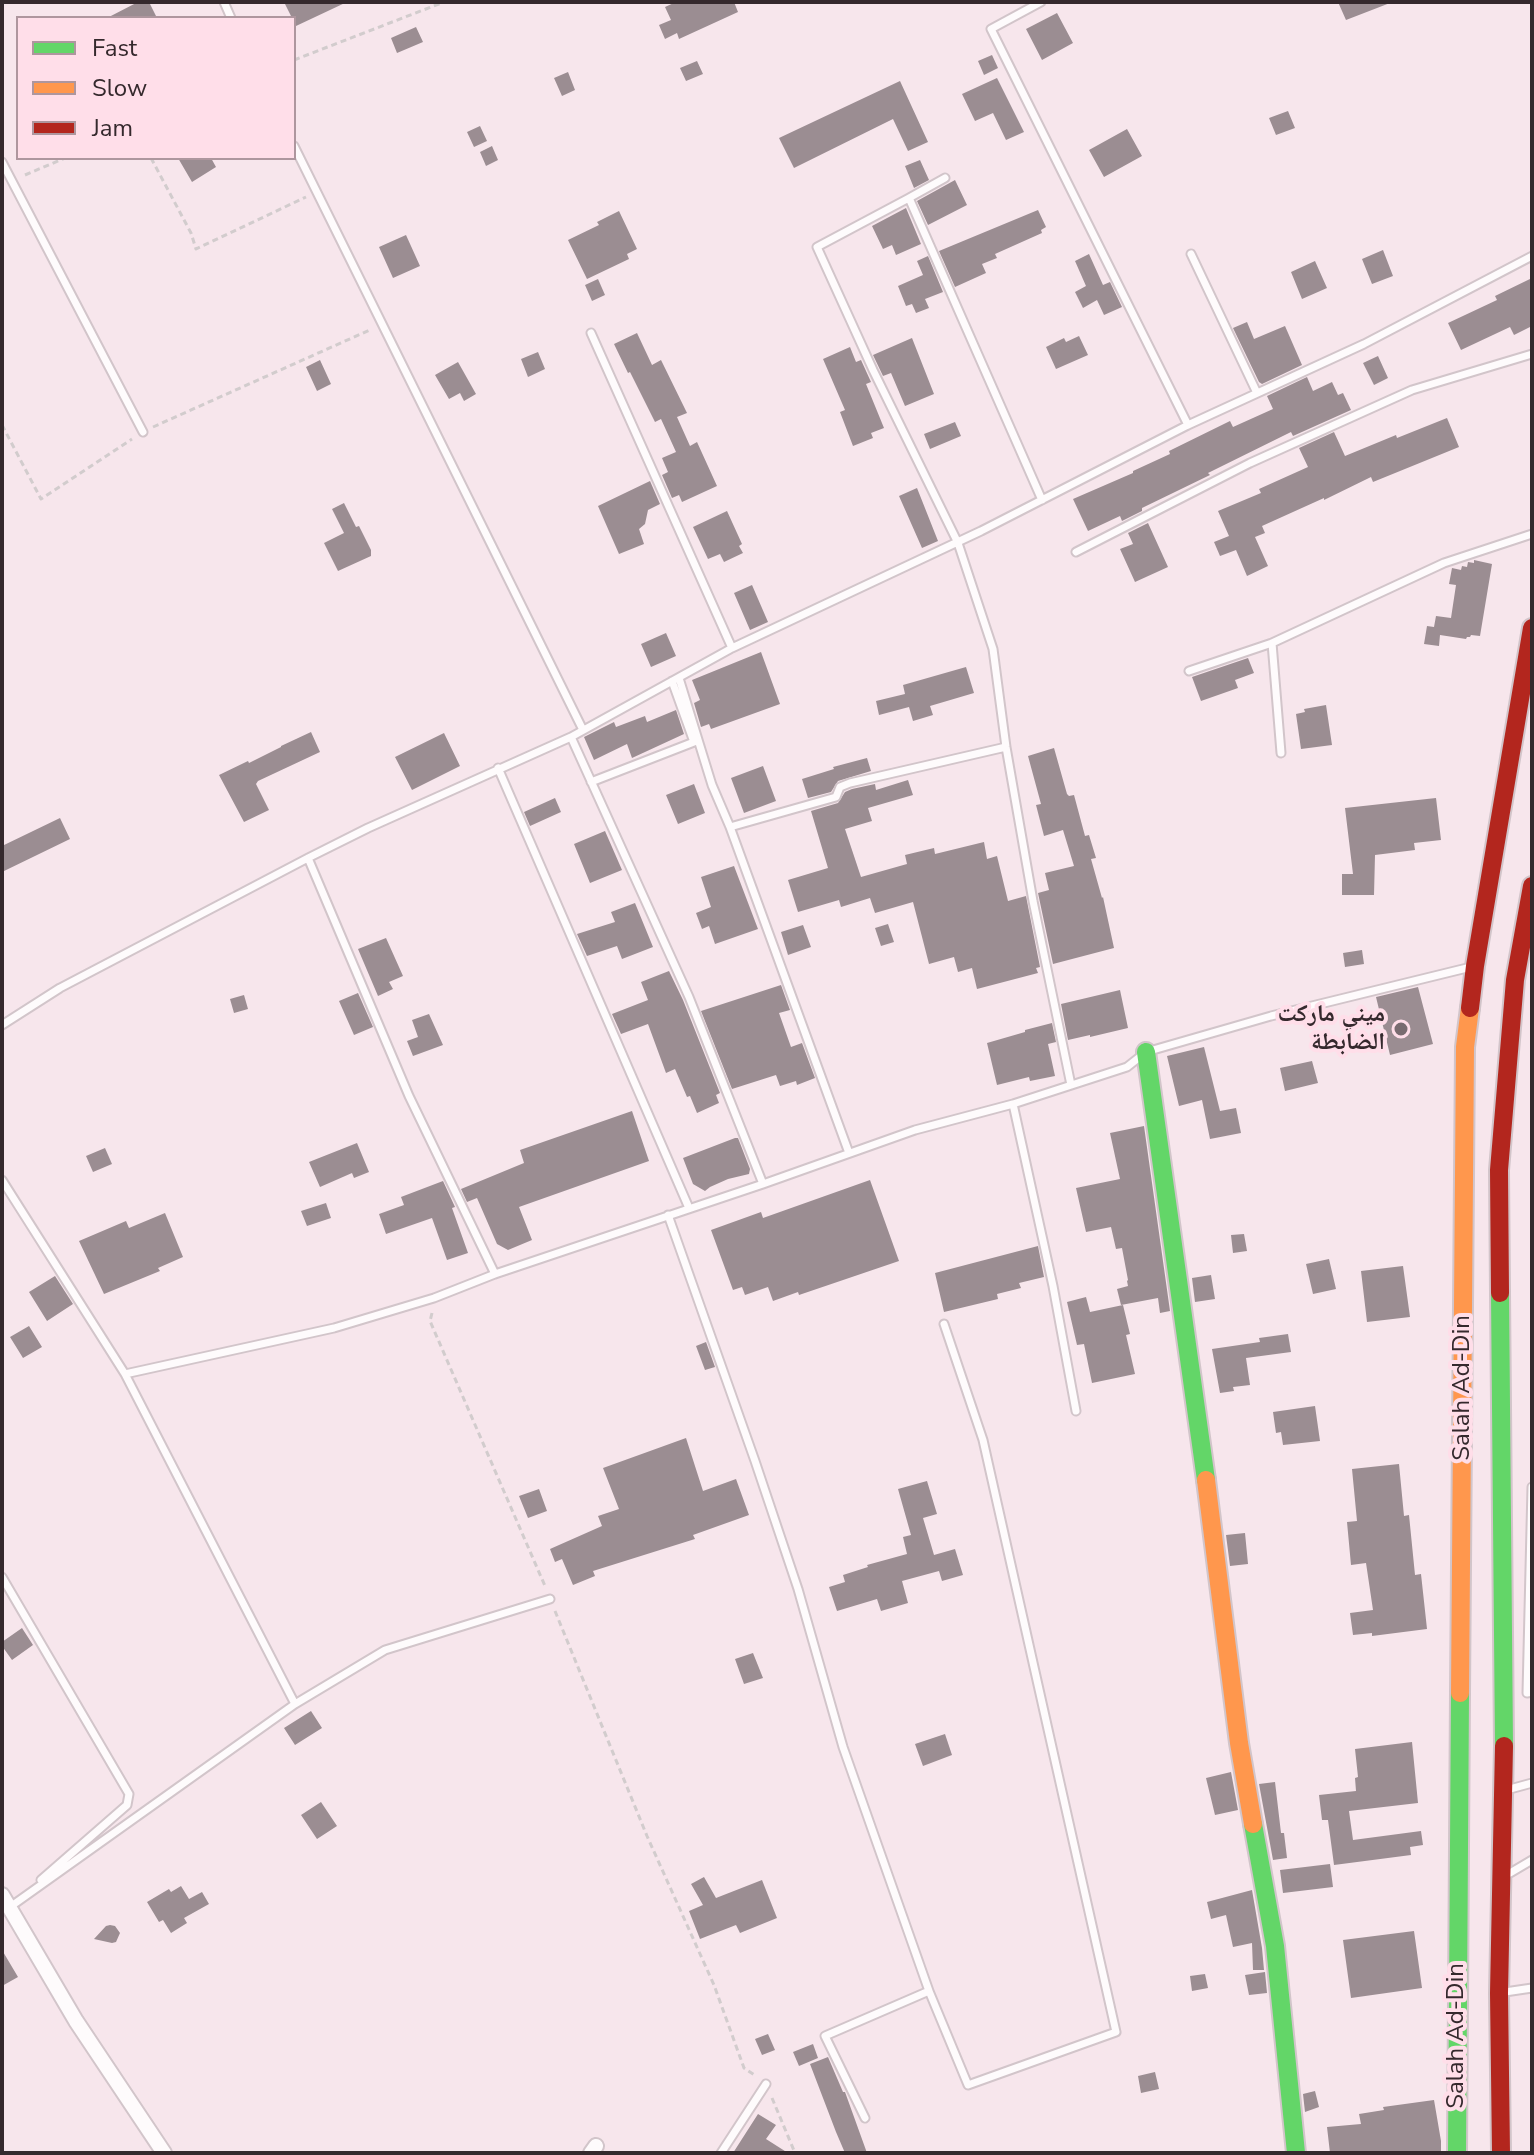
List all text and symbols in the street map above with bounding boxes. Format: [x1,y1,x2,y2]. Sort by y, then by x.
legend [16,16,296,160]
text: Fast [92,32,137,64]
text: Slow [92,72,147,104]
text: Jam [92,112,133,144]
place label: ميني ماركت الضابطة [1277,1001,1385,1057]
marker: ميني ماركت الضابطة [1392,1020,1410,1038]
street label: Salah Ad-Din [1449,1315,1477,1461]
street label: Salah Ad-Din [1443,1963,1471,2109]

